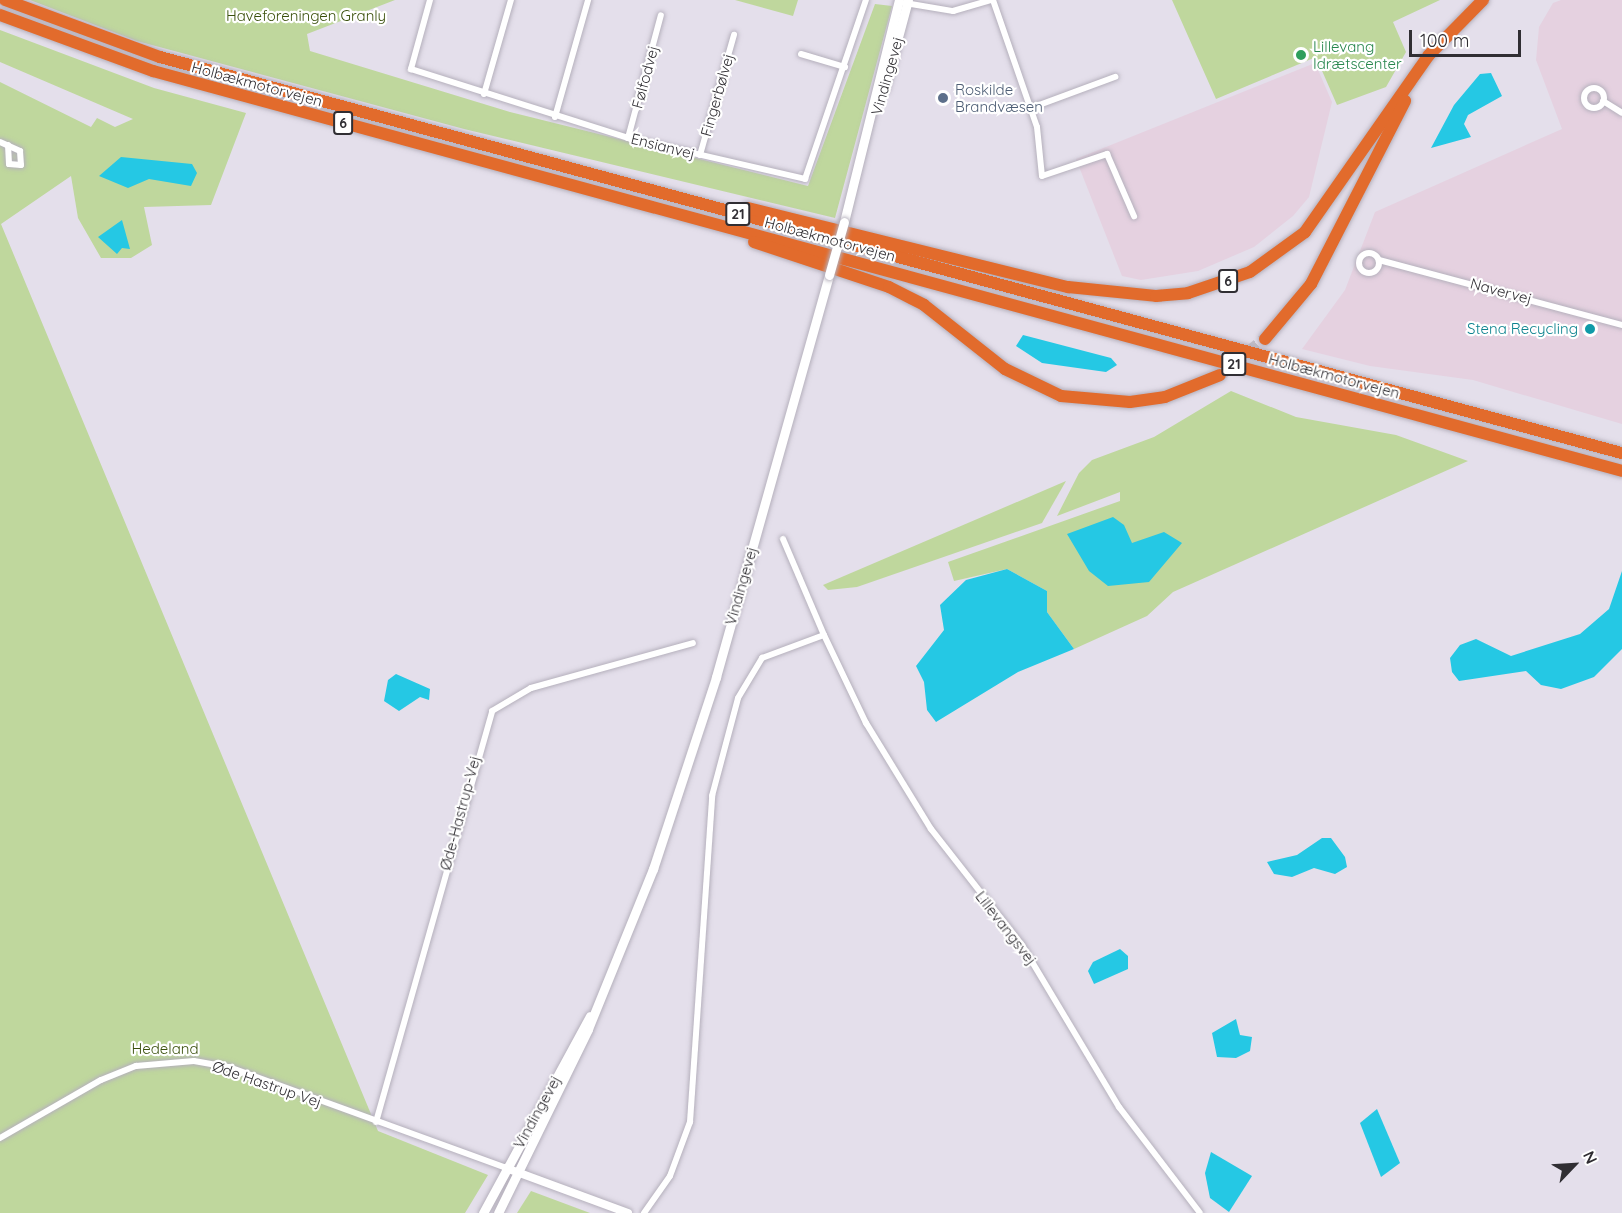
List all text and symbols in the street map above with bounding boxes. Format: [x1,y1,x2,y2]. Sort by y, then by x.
park label: Haveforeningen Granly [226,7,386,25]
scale bar [1412,18,1524,56]
text: 100 m [1420,29,1469,52]
street label: Vindingevej [867,35,907,117]
place label: Lillevang Idrætscenter [1313,37,1402,72]
street label: Følfodvej [628,44,662,110]
marker: Lillevang Idrætscenter [1294,48,1308,62]
street label: Fingerbølvej [697,52,737,138]
street label: Holbækmotorvejen [190,58,324,110]
place label: Roskilde Brandvæsen [955,80,1043,115]
marker: Roskilde Brandvæsen [936,91,950,105]
road number: 6 [332,112,354,134]
street label: Ensianvej [629,129,697,163]
road number: 21 [724,203,752,225]
street label: Holbækmotorvejen [763,213,897,265]
road number: 6 [1218,270,1238,292]
street label: Navervej [1468,274,1534,308]
place label: Stena Recycling [1467,320,1578,338]
marker: Stena Recycling [1583,322,1597,336]
street label: Holbækmotorvejen [1267,350,1401,402]
road number: 21 [1220,353,1248,375]
street label: Vindingevej [721,545,761,627]
street label: Øde-Hastrup-Vej [436,754,484,872]
street label: Lillevangsvej [972,888,1040,968]
park label: Hedeland [131,1040,199,1058]
street label: Øde Hastrup Vej [210,1057,324,1111]
street label: Vindingevej [510,1072,564,1152]
north arrow [1544,1135,1604,1195]
text: N [1579,1148,1602,1167]

